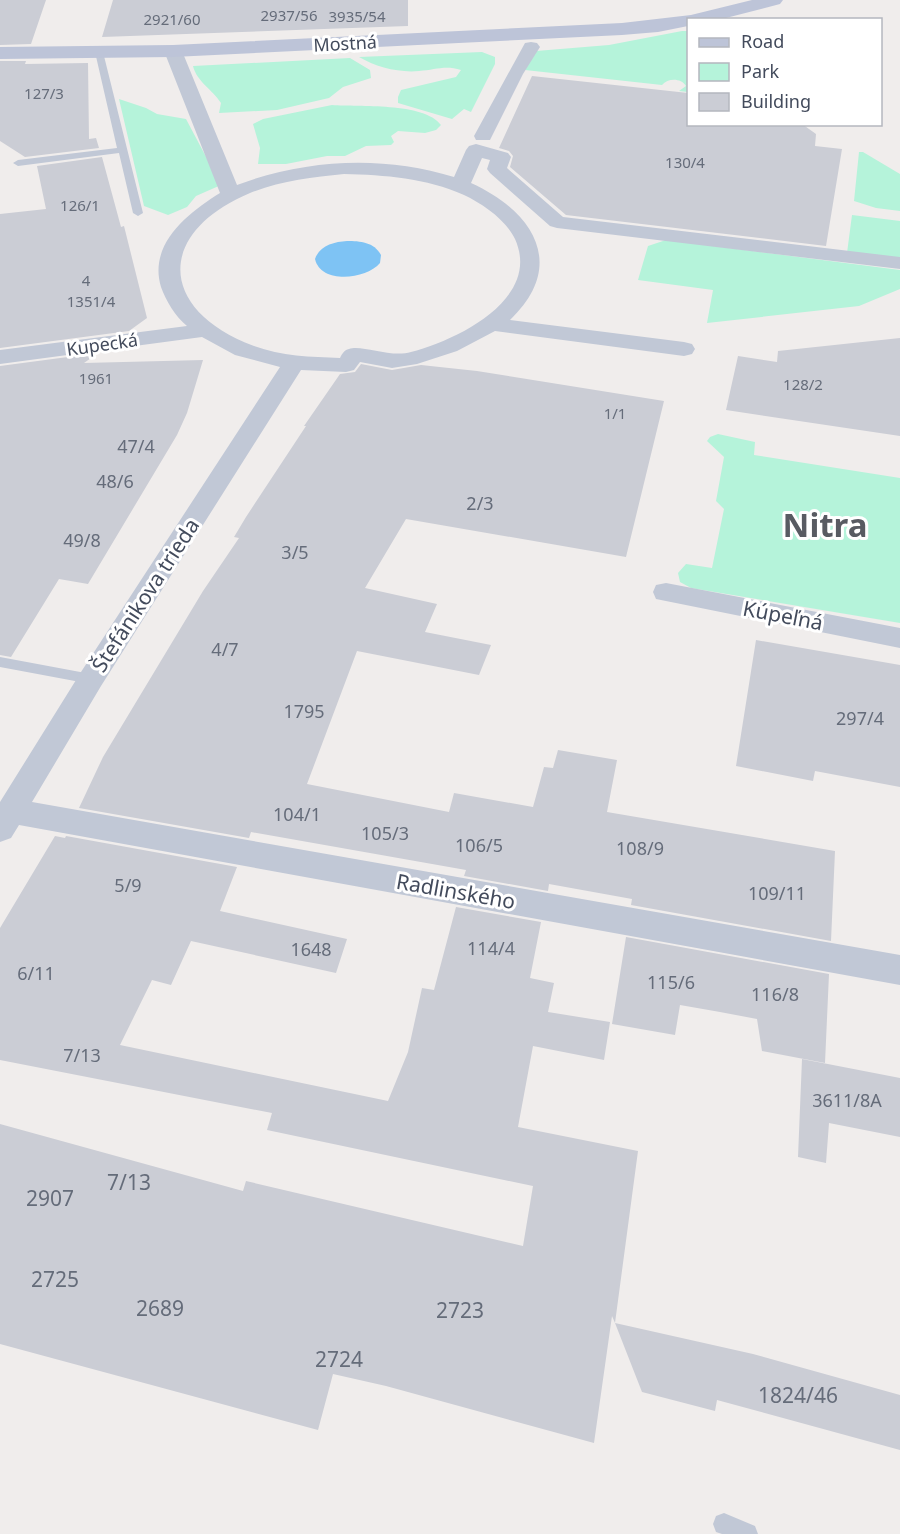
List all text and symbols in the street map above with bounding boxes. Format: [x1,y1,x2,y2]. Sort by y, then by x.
house number: 2937/56 [260,5,318,25]
house number: 3935/54 [328,6,386,26]
house number: 2921/60 [143,9,201,29]
legend [687,18,882,126]
street label: Mostná [313,29,377,57]
text: Road [741,29,784,53]
text: Park [741,59,779,83]
house number: 127/3 [24,83,64,103]
text: Building [741,89,811,113]
house number: 130/4 [665,152,705,172]
house number: 126/1 [60,195,100,215]
house number: 4 [82,270,91,290]
house number: 1351/4 [67,291,116,311]
street label: Kupecká [65,327,139,361]
house number: 1961 [79,368,113,388]
house number: 128/2 [783,374,823,394]
house number: 1/1 [604,403,626,423]
house number: 47/4 [117,434,155,458]
house number: 48/6 [96,469,134,493]
house number: 2/3 [466,491,494,515]
district label: Nitra [783,502,867,547]
street label: Štefánikova trieda [85,513,205,677]
house number: 49/8 [63,528,101,552]
house number: 3/5 [281,540,309,564]
street label: Kúpeľná [741,594,825,636]
house number: 4/7 [211,637,239,661]
house number: 1795 [283,699,325,723]
house number: 297/4 [836,706,884,730]
house number: 104/1 [273,802,321,826]
house number: 105/3 [361,821,409,845]
house number: 106/5 [455,833,503,857]
house number: 108/9 [616,836,664,860]
street label: Radlinského [394,867,518,915]
house number: 5/9 [114,873,142,897]
house number: 109/11 [748,881,806,905]
house number: 114/4 [467,936,515,960]
house number: 1648 [290,937,332,961]
house number: 6/11 [17,961,55,985]
house number: 115/6 [647,970,695,994]
house number: 116/8 [751,982,799,1006]
house number: 7/13 [63,1043,101,1067]
house number: 3611/8A [812,1088,882,1112]
house number: 7/13 [107,1168,151,1196]
house number: 2907 [26,1184,74,1212]
house number: 2725 [31,1265,79,1293]
house number: 2689 [136,1294,184,1322]
house number: 2723 [436,1296,484,1324]
house number: 2724 [315,1345,363,1373]
house number: 1824/46 [758,1381,838,1409]

